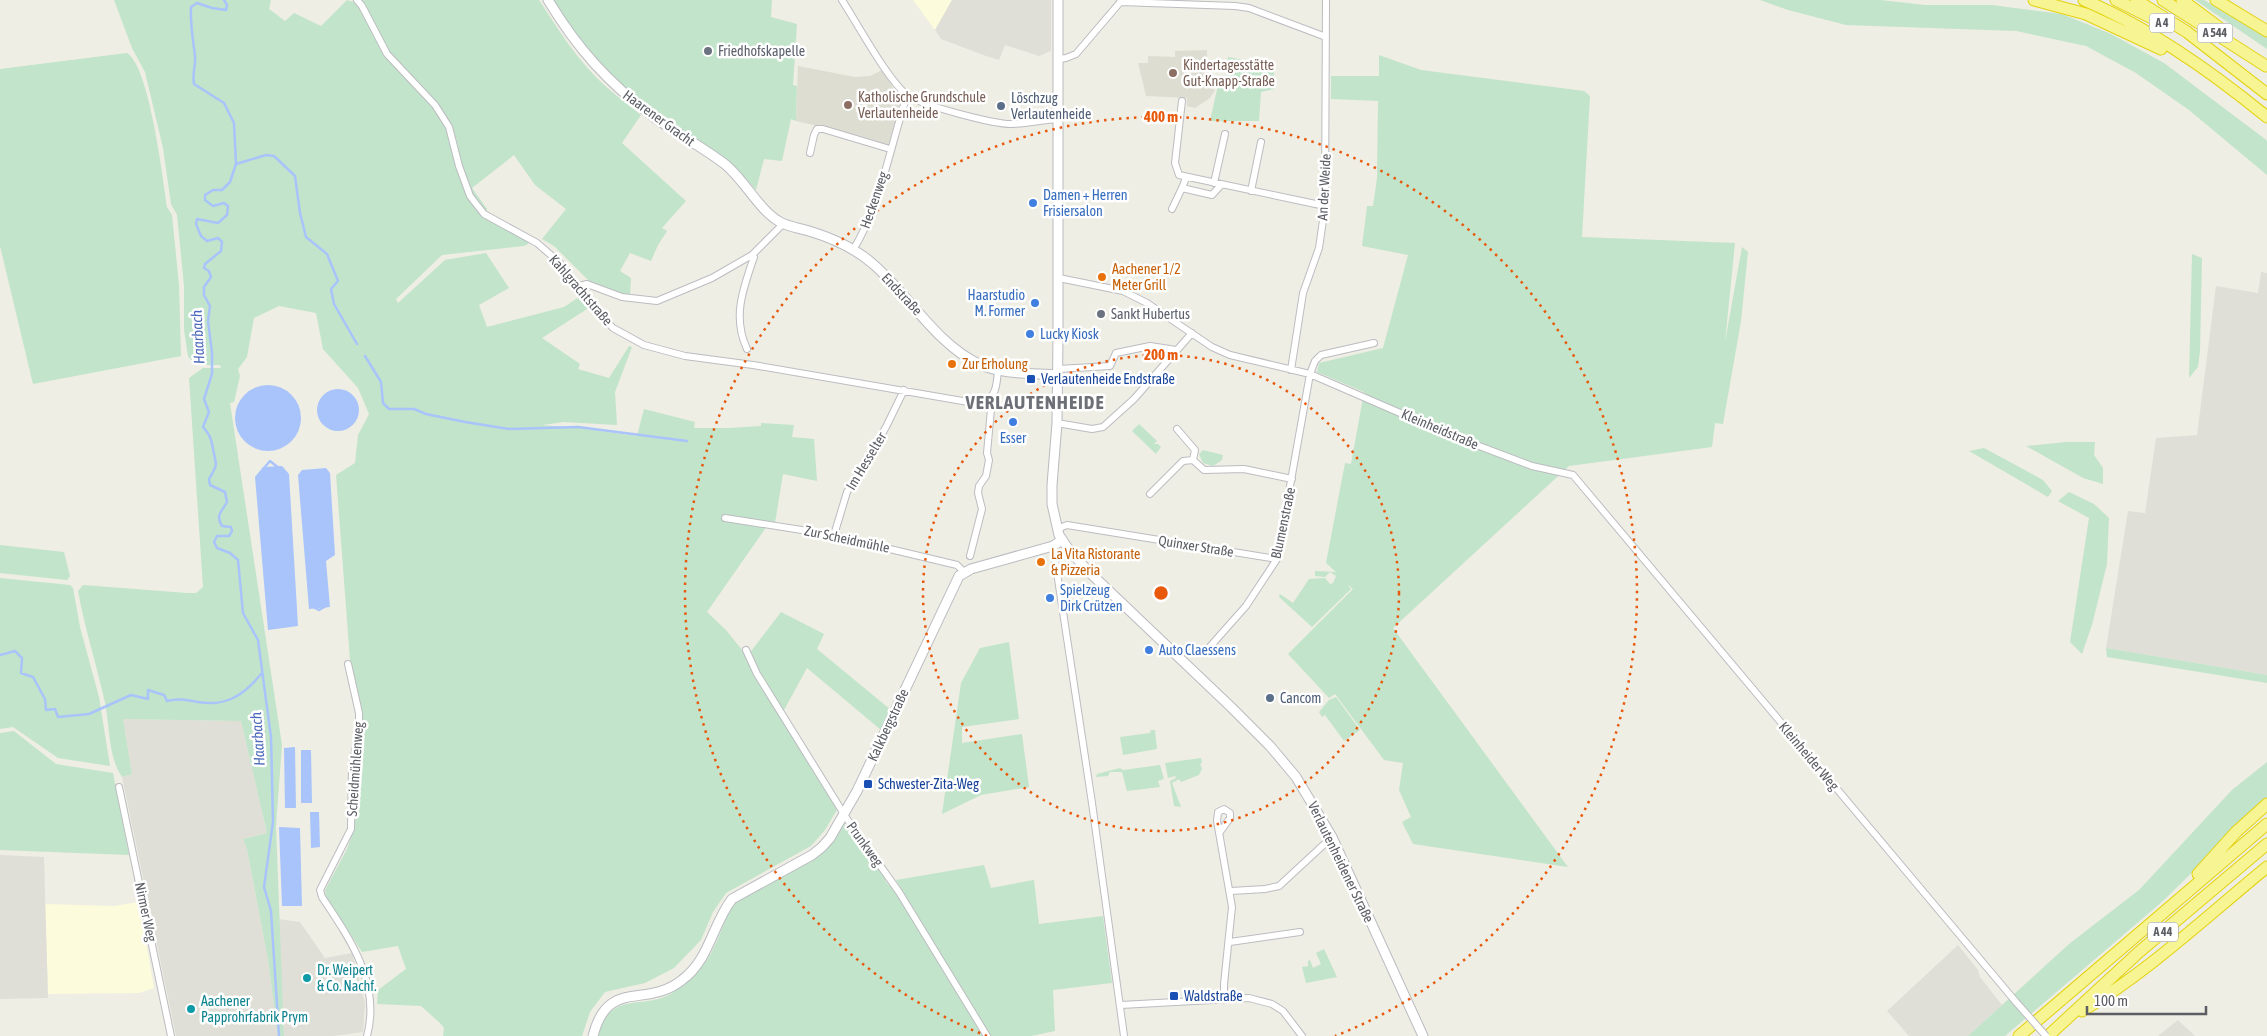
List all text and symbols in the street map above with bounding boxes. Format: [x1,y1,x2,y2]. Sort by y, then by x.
road number: A 4 [2150,13,2174,32]
road number: A 544 [2198,23,2232,42]
place label: Friedhofskapelle [718,43,805,59]
marker: Friedhofskapelle [702,45,714,57]
place label: Kindertagesstätte Gut-Knapp-Straße [1183,57,1275,89]
marker: Kindertagesstätte Gut-Knapp-Straße [1167,67,1179,79]
street label: Haarener Gracht [620,87,698,149]
place label: Katholische Grundschule Verlautenheide [858,89,986,121]
place label: Löschzug Verlautenheide [1011,90,1091,122]
marker: Katholische Grundschule Verlautenheide [842,99,854,111]
marker: Löschzug Verlautenheide [995,100,1007,112]
text: 400 m [1143,108,1178,125]
street label: An der Weide [1314,153,1334,221]
street label: Heckenweg [857,169,891,231]
place label: Damen + Herren Frisiersalon [1043,187,1128,219]
marker: Damen + Herren Frisiersalon [1027,197,1039,209]
street label: Kahlgrachtstraße [546,252,616,328]
place label: Aachener 1/2 Meter Grill [1112,261,1181,293]
street label: Endstraße [879,270,925,318]
marker: Aachener 1/2 Meter Grill [1096,271,1108,283]
place label: Haarstudio M. Former [968,287,1026,319]
marker: Haarstudio M. Former [1029,297,1041,309]
place label: Sankt Hubertus [1111,306,1190,322]
marker: Sankt Hubertus [1095,308,1107,320]
water label: Haarbach [188,310,207,364]
place label: Lucky Kiosk [1040,326,1099,342]
marker: Lucky Kiosk [1024,328,1036,340]
text: 200 m [1144,346,1178,363]
place label: Zur Erholung [962,356,1028,372]
marker: Zur Erholung [946,358,958,370]
place label: Verlautenheide Endstraße [1041,371,1175,387]
marker: Verlautenheide Endstraße [1025,373,1037,385]
district label: VERLAUTENHEIDE [964,391,1105,413]
street label: Kleinheidstraße [1399,406,1481,452]
marker: Esser [1007,416,1019,428]
street label: Im Hesselter [843,429,890,493]
place label: Esser [1000,430,1027,446]
street label: Blumenstraße [1268,486,1298,560]
street label: Zur Scheidmühle [803,522,891,556]
street label: Quinxer Straße [1157,532,1235,560]
place label: La Vita Ristorante & Pizzeria [1051,546,1140,578]
marker: La Vita Ristorante & Pizzeria [1035,556,1047,568]
place label: Spielzeug Dirk Crützen [1060,582,1123,614]
centre of rings [1152,584,1170,602]
marker: Spielzeug Dirk Crützen [1044,592,1056,604]
place label: Auto Claessens [1159,642,1236,658]
marker: Auto Claessens [1143,644,1155,656]
street label: Kalkbergstraße [864,686,912,764]
place label: Cancom [1280,690,1321,706]
marker: Cancom [1264,692,1276,704]
water label: Haarbach [247,711,268,767]
street label: Kleinheider Weg [1776,719,1842,793]
street label: Scheidmühlenweg [344,721,366,817]
place label: Schwester-Zita-Weg [878,776,979,792]
marker: Schwester-Zita-Weg [862,778,874,790]
street label: Verlautenheidener Straße [1305,799,1377,925]
street label: Prunkweg [843,819,887,869]
street label: Nirmer Weg [132,881,160,943]
road number: A 44 [2148,922,2178,942]
place label: Dr. Weipert & Co. Nachf. [317,962,377,994]
marker: Dr. Weipert & Co. Nachf. [301,972,313,984]
scale bar [2087,984,2206,1016]
place label: Waldstraße [1184,988,1243,1004]
marker: Waldstraße [1168,990,1180,1002]
text: 100 m [2094,992,2128,1009]
place label: Aachener Papprohrfabrik Prym [201,993,308,1025]
marker: Aachener Papprohrfabrik Prym [185,1003,197,1015]

